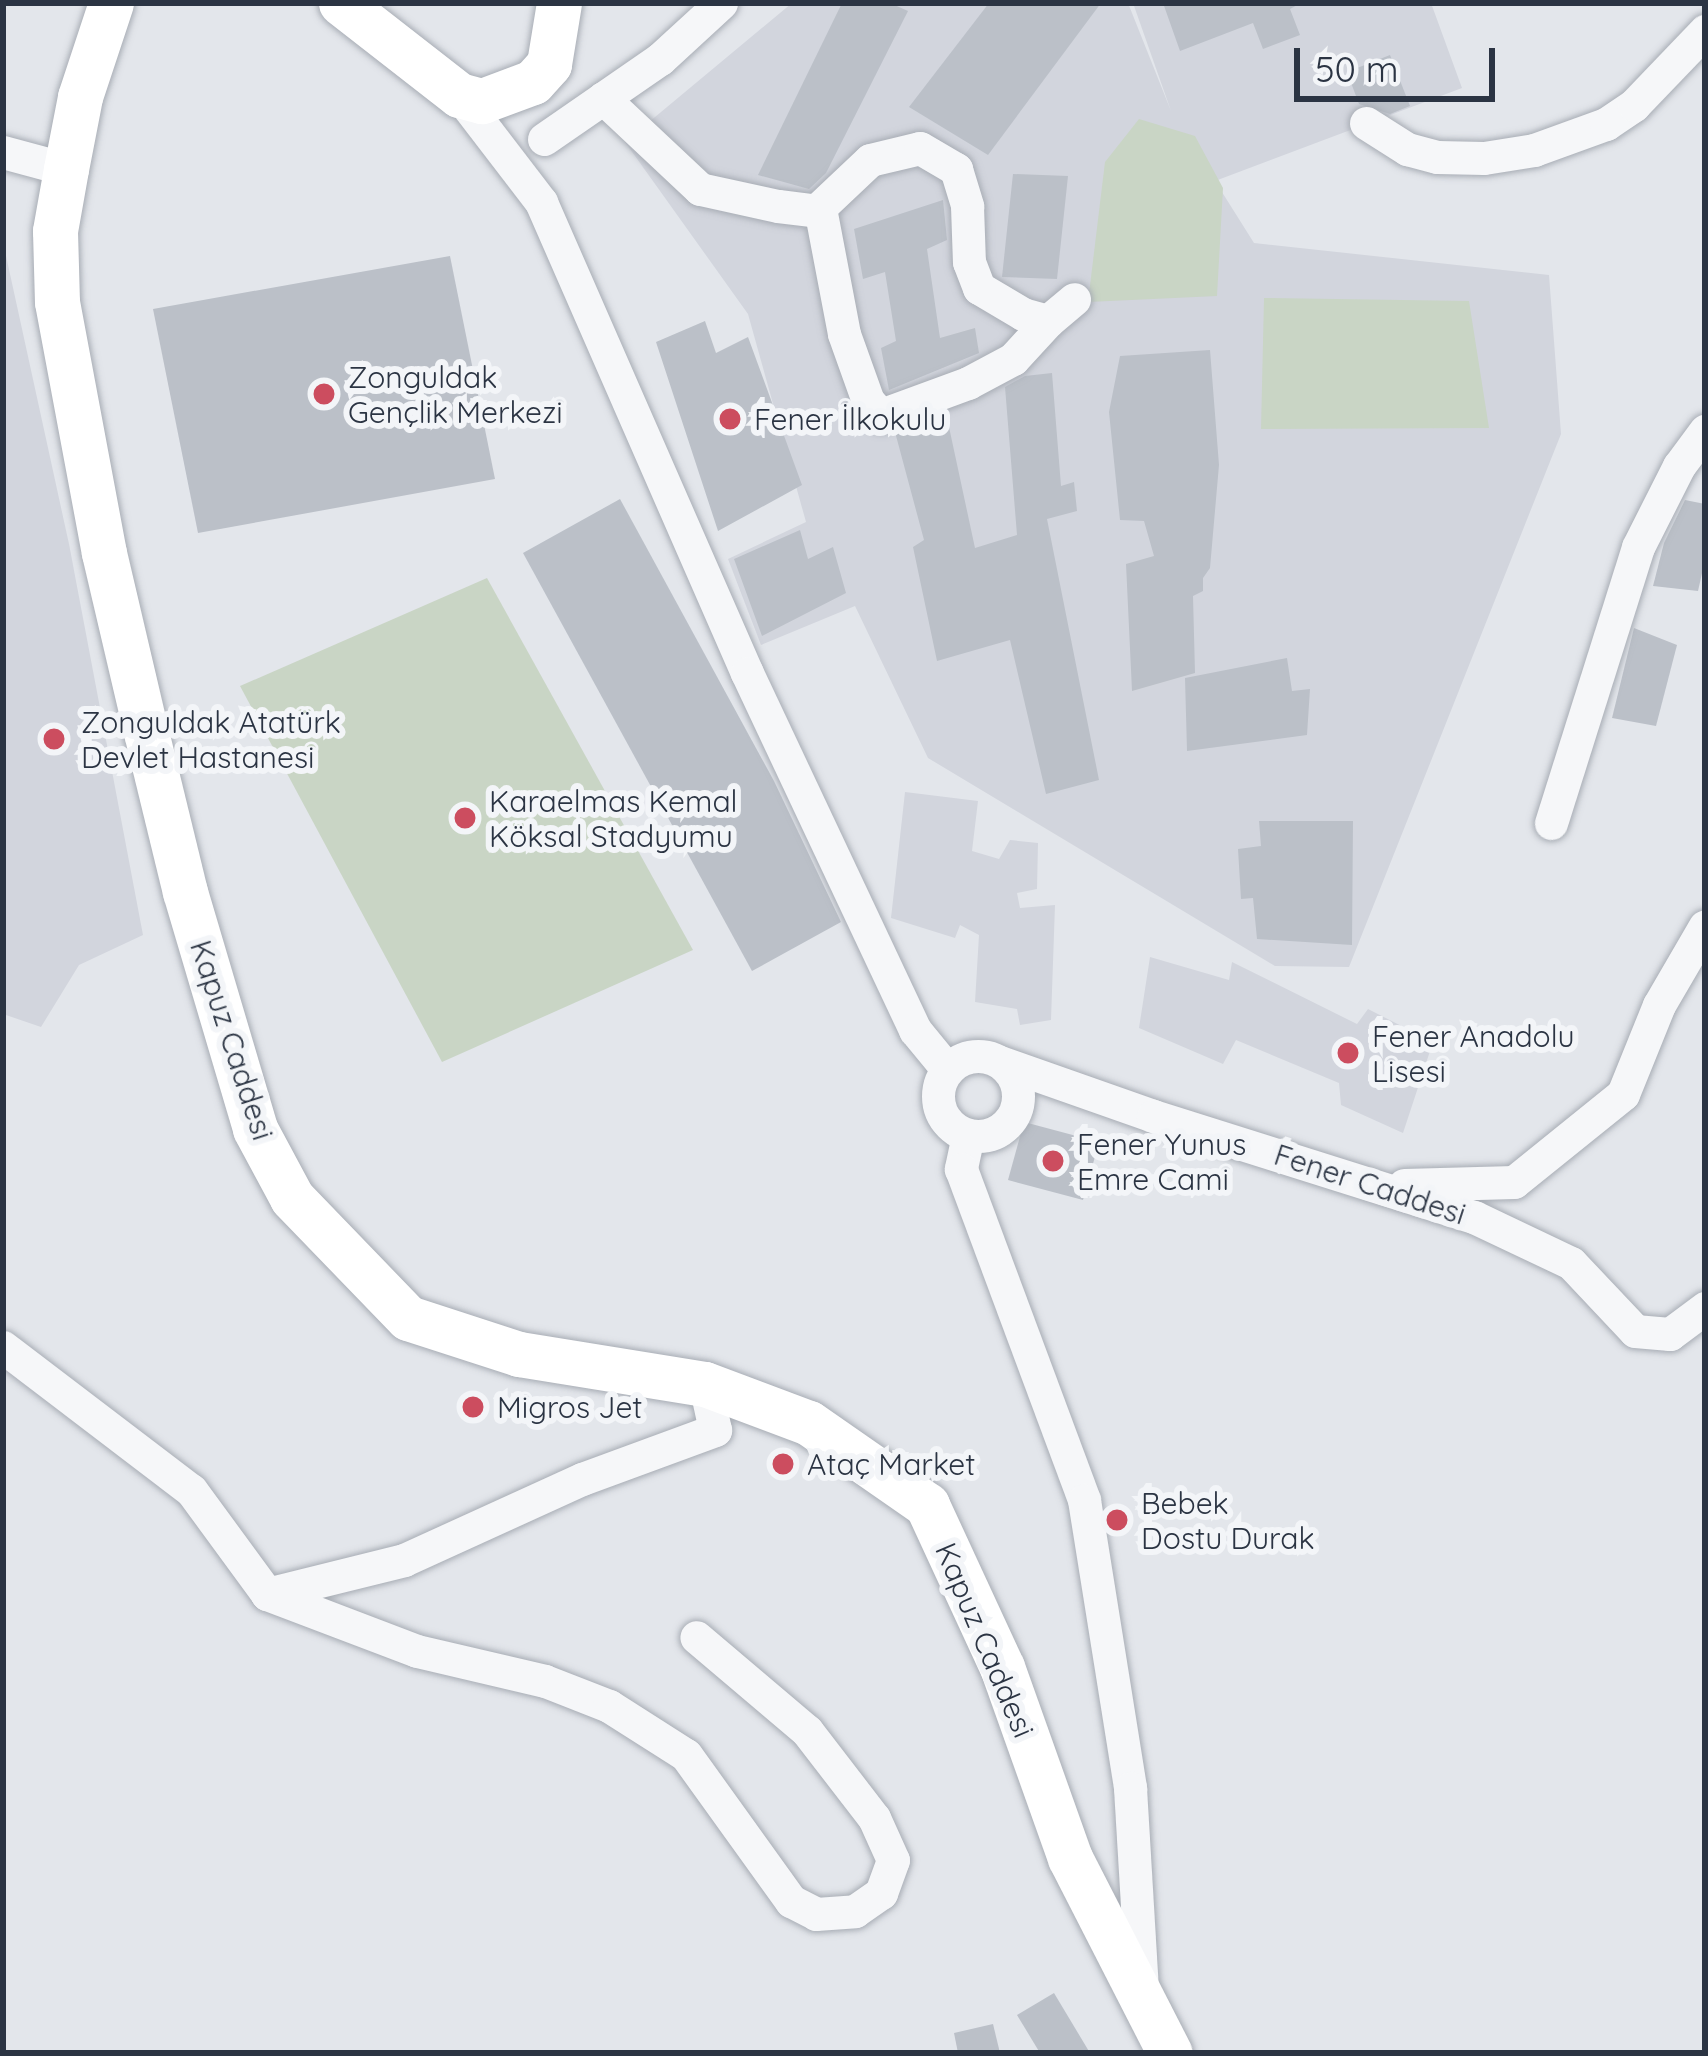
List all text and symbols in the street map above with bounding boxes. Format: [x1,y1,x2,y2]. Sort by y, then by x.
scale bar [1300,24,1501,98]
text: 50 m [1315,46,1399,91]
place label: Zonguldak Gençlik Merkezi [348,359,563,430]
marker: Zonguldak Gençlik Merkezi [311,381,337,407]
place label: Fener İlkokulu [754,401,946,437]
marker: Fener İlkokulu [717,406,743,432]
place label: Zonguldak Atatürk Devlet Hastanesi [81,704,341,774]
marker: Zonguldak Atatürk Devlet Hastanesi [38,723,70,755]
place label: Karaelmas Kemal Köksal Stadyumu [489,783,737,854]
marker: Karaelmas Kemal Köksal Stadyumu [452,805,478,831]
street label: Kapuz Caddesi [183,936,281,1144]
place label: Fener Anadolu Lisesi [1372,1018,1575,1088]
marker: Fener Anadolu Lisesi [1335,1040,1361,1066]
place label: Fener Yunus Emre Cami [1077,1126,1246,1196]
street label: Fener Caddesi [1270,1136,1470,1232]
marker: Fener Yunus Emre Cami [1040,1148,1066,1174]
place label: Migros Jet [497,1389,642,1425]
marker: Migros Jet [460,1394,486,1420]
place label: Ataç Market [807,1446,975,1482]
marker: Ataç Market [770,1451,796,1477]
place label: Bebek Dostu Durak [1141,1485,1314,1556]
marker: Bebek Dostu Durak [1104,1507,1130,1533]
street label: Kapuz Caddesi [928,1537,1042,1743]

